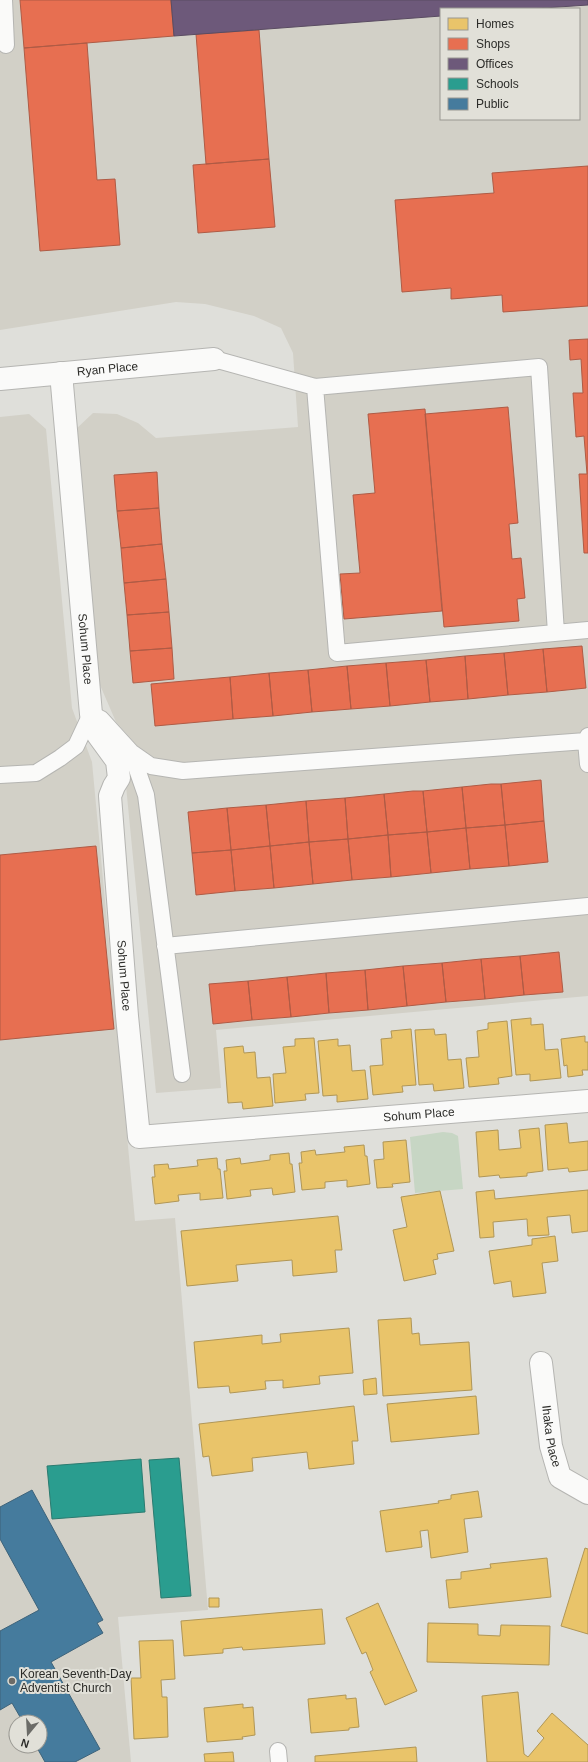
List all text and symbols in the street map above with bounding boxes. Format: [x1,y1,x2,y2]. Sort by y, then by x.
legend [440,8,580,120]
text: Homes [476,17,514,31]
text: Shops [476,37,510,51]
text: Offices [476,57,513,71]
text: Schools [476,77,519,91]
text: Public [476,97,509,111]
street label: Ryan Place [76,359,139,379]
street label: Sohum Place [75,613,95,685]
street label: Sohum Place [114,939,134,1012]
street label: Sohum Place [383,1105,455,1124]
street label: Ihaka Place [539,1404,564,1469]
place label: Korean Seventh-Day Adventist Church [20,1667,131,1695]
marker: Korean Seventh-Day Adventist Church [7,1676,17,1686]
north arrow [8,1714,48,1754]
text: N [19,1737,31,1750]

